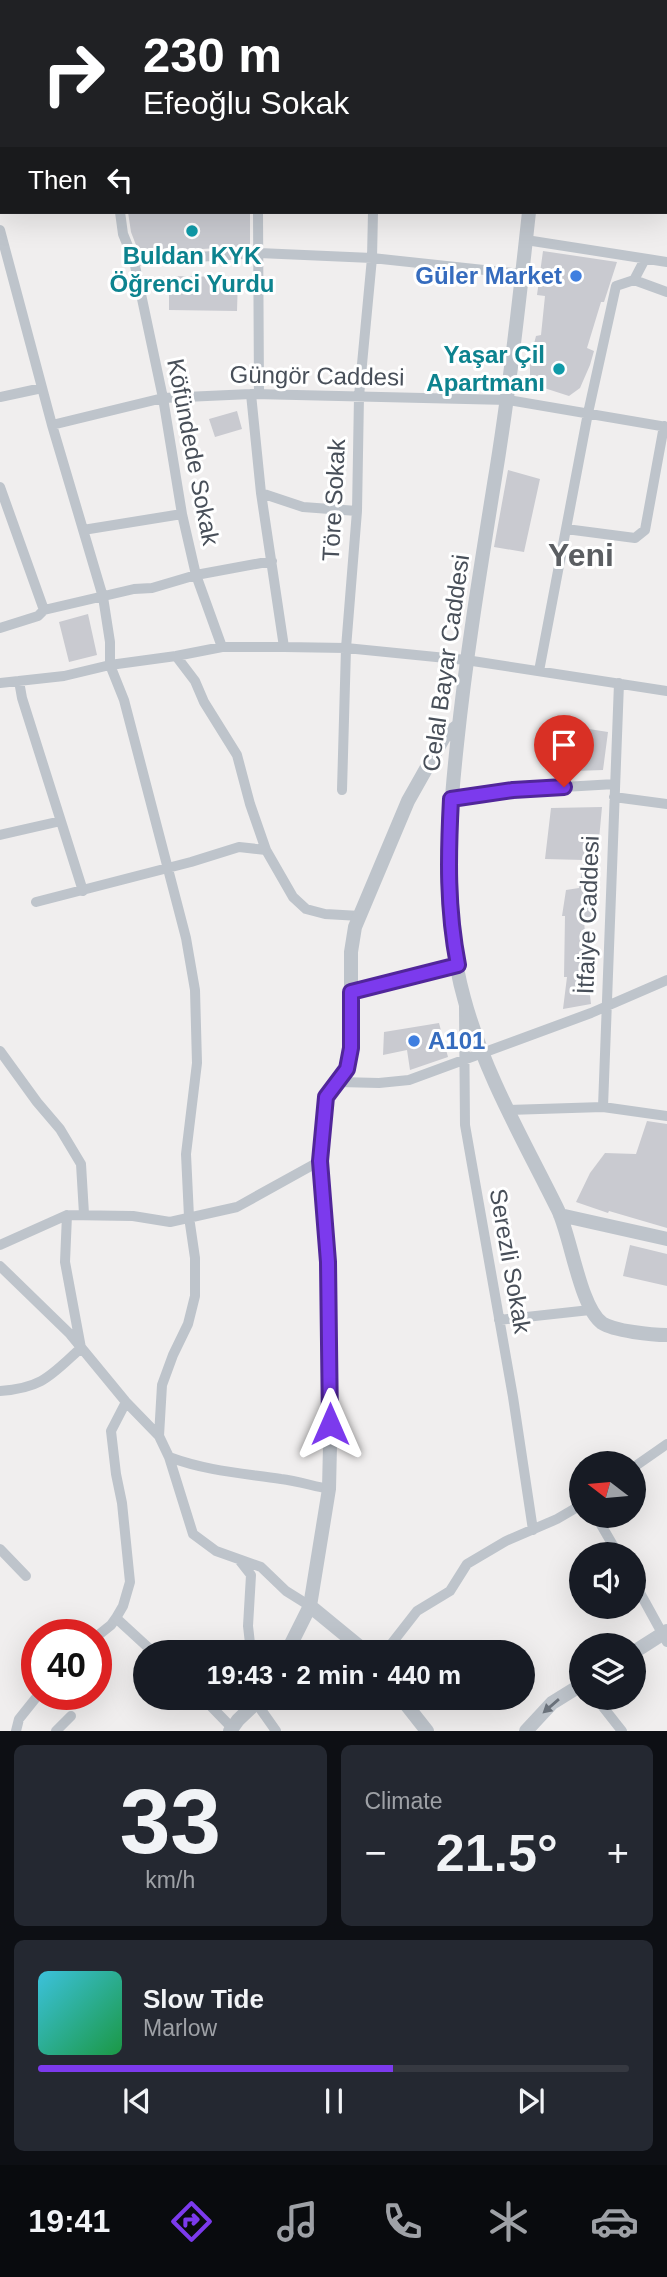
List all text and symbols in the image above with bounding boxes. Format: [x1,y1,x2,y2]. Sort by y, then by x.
icon: right [28,28,119,119]
text: 230 m [143,28,282,82]
text: Efeoğlu Sokak [143,85,349,121]
icon: left [101,161,139,199]
text: Then [28,165,87,195]
marker: Buldan KYK Öğrenci Yurdu [184,223,200,239]
place label: Buldan KYK Öğrenci Yurdu [110,242,274,297]
place label: Güler Market [415,262,562,289]
marker: Güler Market [568,268,584,284]
place label: Yaşar Çil Apartmanı [426,341,545,396]
street label: Köfündede Sokak [162,356,225,548]
street label: Güngör Caddesi [229,360,405,391]
marker: Yaşar Çil Apartmanı [551,361,567,377]
street label: Töre Sokak [317,437,350,562]
district label: Yeni [548,537,614,573]
street label: Celal Bayar Caddesi [417,553,474,773]
pin [534,715,594,787]
icon: arrive [545,726,583,764]
street label: İtfaiye Caddesi [571,835,604,995]
place label: A101 [428,1027,485,1054]
marker: A101 [406,1033,422,1049]
street label: Serezli Sokak [484,1186,537,1336]
position arrow [293,1387,367,1461]
north arrow [569,1451,646,1528]
map controls [569,1451,646,1710]
button: sound [569,1542,646,1619]
speed limit sign: 40 [21,1619,112,1710]
button: layers [569,1633,646,1710]
text: 19:43 · 2 min · 440 m [207,1660,461,1690]
one-way arrow [543,1698,560,1713]
text: 33 [120,1771,221,1872]
text: Climate [365,1788,442,1814]
text: 21.5° [436,1824,558,1882]
text: − [365,1832,387,1874]
text: + [607,1832,629,1874]
text: km/h [145,1867,195,1893]
text: Slow Tide [143,1984,264,2014]
text: Marlow [143,2015,217,2041]
icon: previous [118,2082,156,2120]
icon: pause [315,2082,353,2120]
icon: next [512,2082,550,2120]
icon: directions [167,2197,216,2246]
icon: music [273,2197,322,2246]
icon: phone [378,2197,427,2246]
icon: climate [484,2197,533,2246]
icon: car [590,2197,639,2246]
text: 19:41 [28,2203,110,2239]

